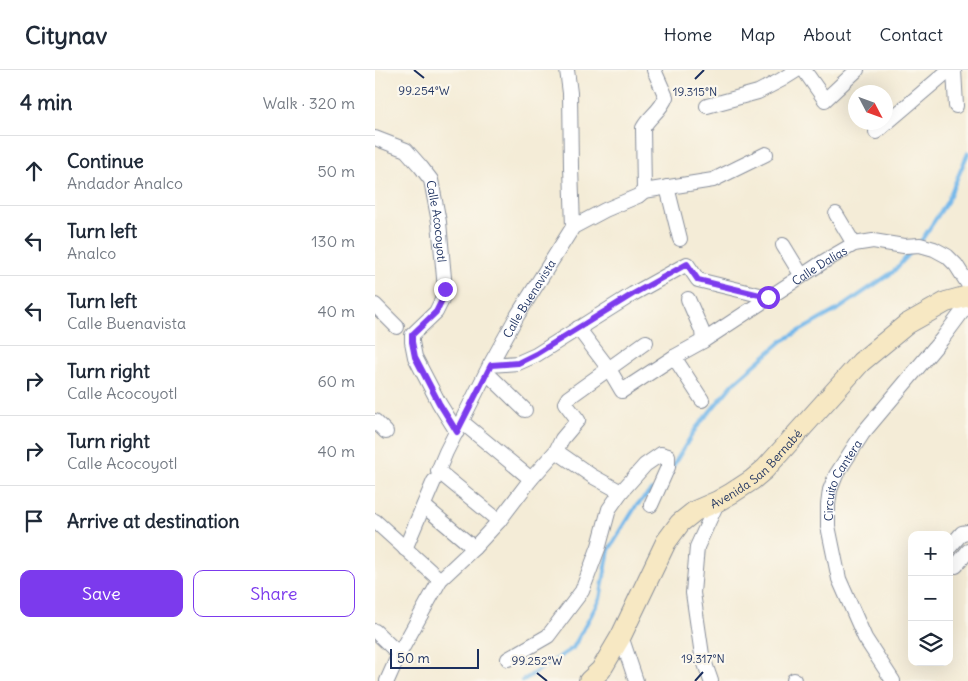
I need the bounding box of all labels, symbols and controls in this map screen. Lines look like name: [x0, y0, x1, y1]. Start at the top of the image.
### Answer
text: Citynav: [25, 20, 107, 50]
text: Home: [664, 23, 712, 46]
text: Map: [740, 23, 775, 46]
text: About: [803, 23, 851, 46]
text: Contact: [879, 23, 943, 46]
text: 99.254°W: [398, 83, 450, 98]
text: 19.315°N: [673, 84, 717, 99]
north arrow: [848, 85, 893, 130]
text: 4 min: [20, 89, 72, 116]
text: Walk · 320 m: [263, 93, 355, 113]
text: Continue: [67, 149, 144, 173]
icon: ahead: [20, 157, 48, 185]
text: 50 m: [317, 161, 355, 181]
text: Andador Analco: [67, 173, 183, 193]
street label: Calle Acocoyotl: [424, 179, 450, 263]
text: Turn left: [67, 219, 137, 243]
icon: left: [20, 227, 48, 255]
text: 130 m: [311, 231, 355, 251]
street label: Calle Dalias: [789, 242, 850, 288]
text: Analco: [67, 243, 116, 263]
street label: Calle Buenavista: [499, 256, 558, 340]
route end: [434, 278, 457, 301]
route start: [757, 286, 780, 309]
text: Turn left: [67, 289, 137, 313]
icon: left: [20, 297, 48, 325]
text: 40 m: [317, 301, 355, 321]
text: Calle Buenavista: [67, 313, 186, 333]
text: Turn right: [67, 359, 150, 383]
icon: right: [20, 367, 48, 395]
text: 60 m: [317, 371, 355, 391]
text: Calle Acocoyotl: [67, 383, 177, 403]
street label: Avenida San Bernabé: [708, 426, 805, 511]
text: Turn right: [67, 429, 150, 453]
street label: Circuito Cantera: [820, 436, 865, 521]
icon: right: [20, 437, 48, 465]
text: 40 m: [317, 441, 355, 461]
text: Calle Acocoyotl: [67, 453, 177, 473]
icon: arrive: [20, 507, 48, 535]
text: Arrive at destination: [67, 509, 240, 533]
map controls: [908, 531, 953, 666]
button: +: [908, 531, 953, 576]
button: Save: [20, 570, 183, 617]
button: Share: [193, 570, 355, 617]
button: −: [908, 576, 953, 621]
button: layers: [908, 621, 953, 666]
scale bar: [390, 646, 479, 669]
text: 50 m: [397, 649, 430, 667]
text: 19.317°N: [681, 651, 725, 666]
text: 99.252°W: [511, 653, 563, 668]

